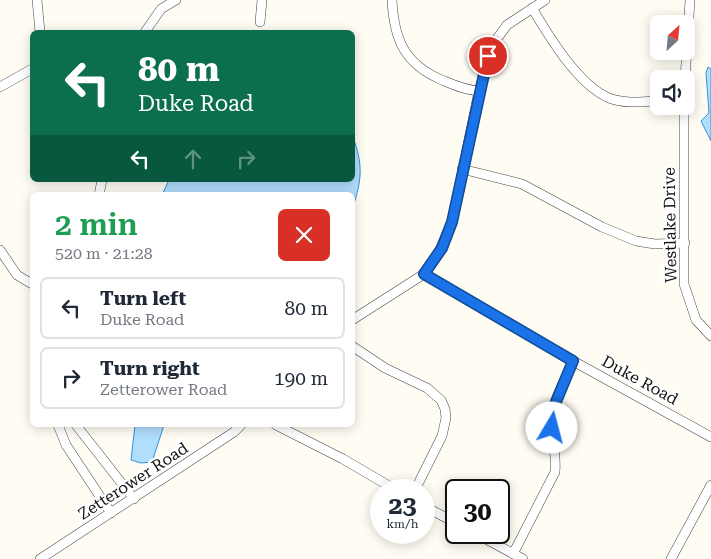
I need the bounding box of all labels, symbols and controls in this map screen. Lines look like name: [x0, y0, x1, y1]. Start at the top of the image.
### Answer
north arrow: [650, 15, 695, 60]
map controls: [650, 15, 695, 115]
pin: [467, 35, 509, 77]
icon: arrive: [474, 42, 502, 70]
text: 80 m: [138, 49, 220, 90]
icon: left: [55, 50, 120, 115]
button: sound: [650, 70, 695, 115]
text: Duke Road: [138, 91, 254, 116]
icon: left: [126, 145, 154, 173]
icon: ahead: [179, 145, 207, 173]
icon: right: [232, 145, 260, 173]
street label: Westlake Drive: [659, 167, 681, 283]
text: 2 min: [55, 207, 138, 242]
button: close: [278, 209, 330, 261]
text: 520 m · 21:28: [55, 244, 153, 263]
text: Turn left: [100, 287, 186, 310]
icon: left: [57, 294, 85, 322]
text: 80 m: [285, 297, 328, 320]
text: Duke Road: [100, 310, 184, 329]
street label: Duke Road: [599, 351, 681, 409]
text: Turn right: [100, 357, 200, 380]
icon: right: [57, 364, 85, 392]
text: 190 m: [274, 367, 328, 390]
text: Zetterower Road: [100, 380, 227, 399]
position arrow: [525, 401, 577, 453]
street label: Zetterower Road: [74, 438, 192, 524]
speed limit sign: 30: [445, 479, 510, 544]
text: 23: [388, 491, 417, 520]
text: km/h: [386, 517, 419, 531]

